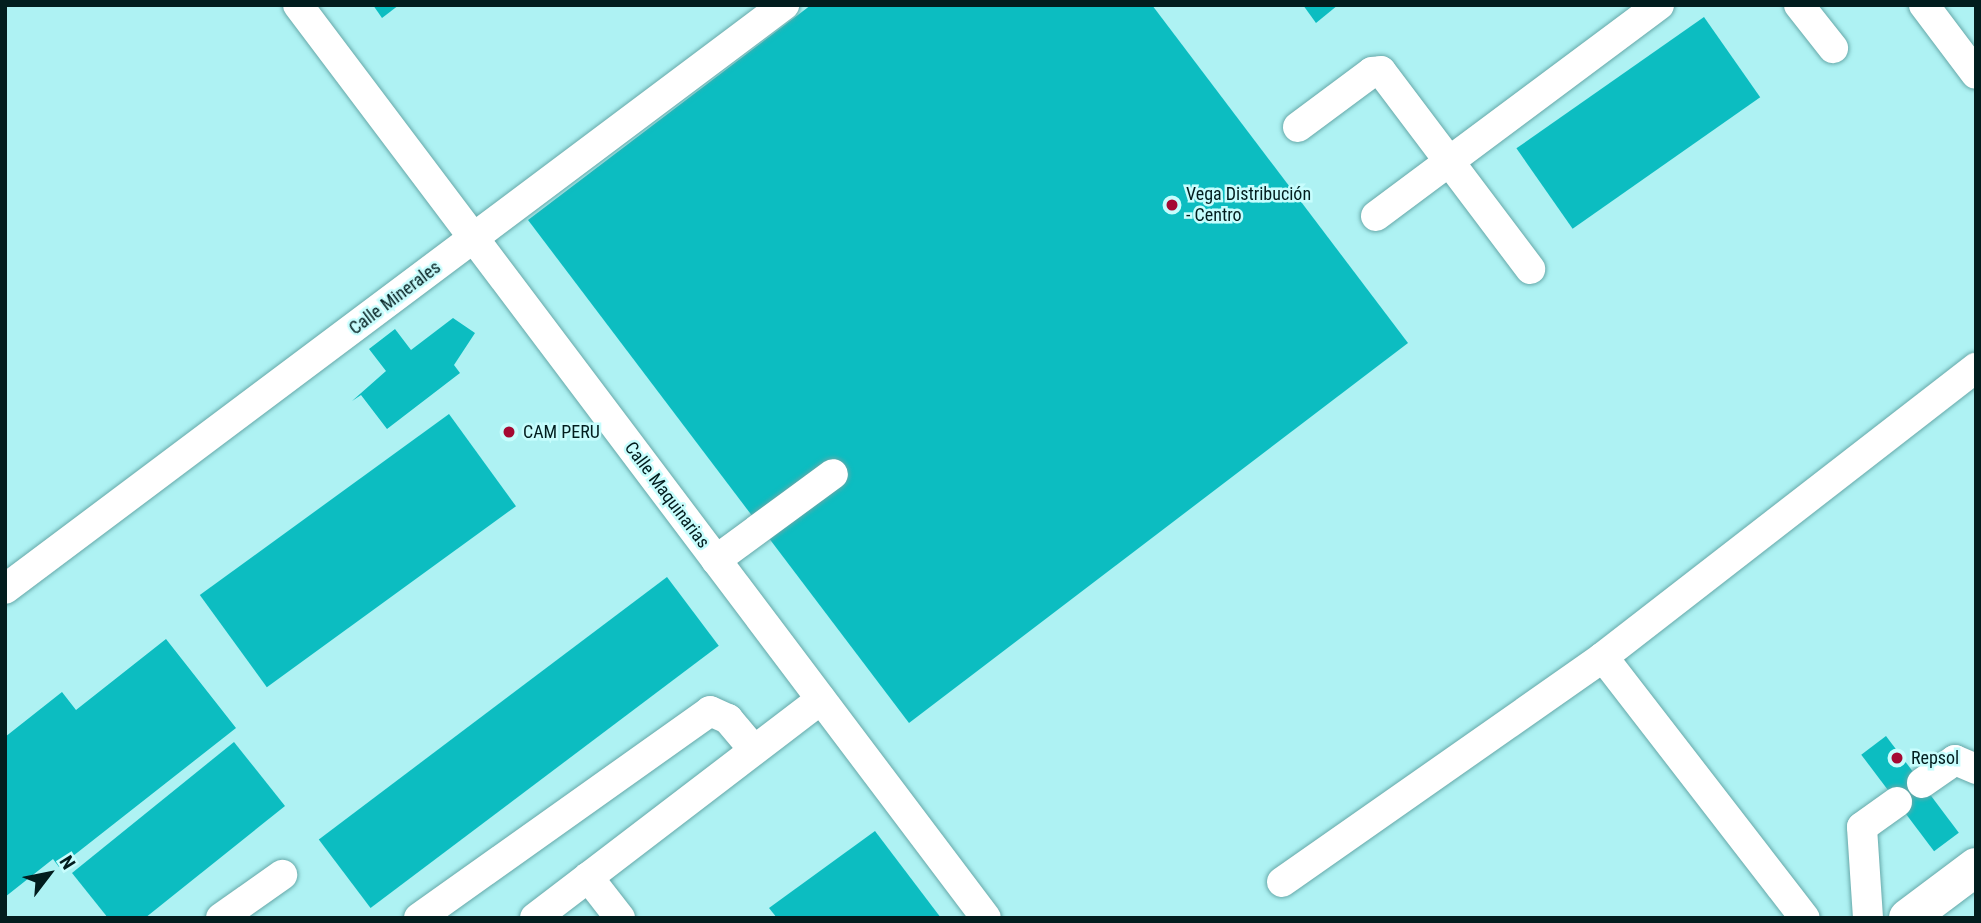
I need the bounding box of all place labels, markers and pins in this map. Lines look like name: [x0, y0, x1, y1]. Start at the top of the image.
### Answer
place label: Vega Distribución - Centro: [1186, 184, 1311, 227]
marker: Vega Distribución - Centro: [1164, 197, 1180, 213]
place label: CAM PERU: [523, 421, 600, 443]
marker: CAM PERU: [501, 424, 517, 440]
place label: Repsol: [1911, 747, 1959, 769]
marker: Repsol: [1889, 750, 1905, 766]

